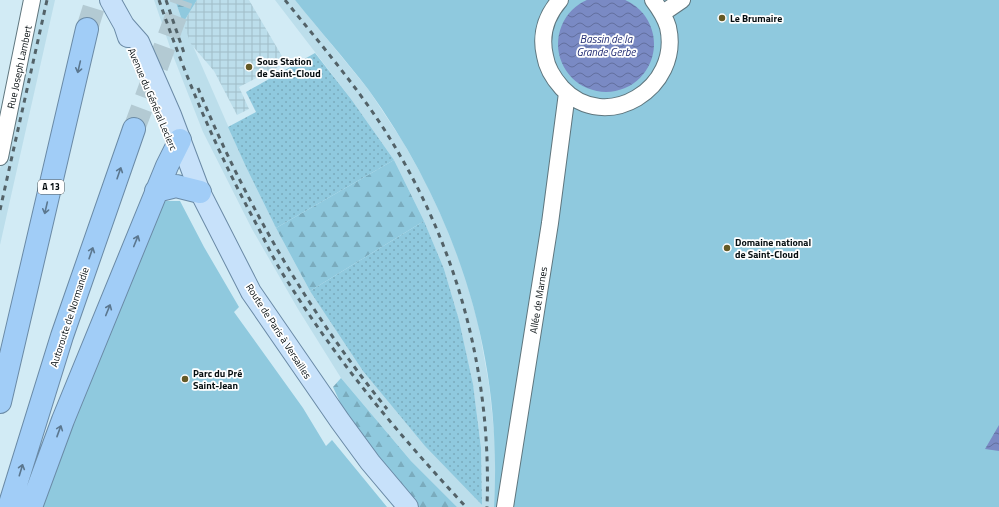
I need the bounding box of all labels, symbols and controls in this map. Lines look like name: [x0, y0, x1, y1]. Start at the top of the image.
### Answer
place label: Le Brumaire: [730, 11, 782, 26]
marker: Le Brumaire: [717, 13, 727, 23]
street label: Rue Joseph Lambert: [3, 24, 36, 110]
water label: Bassin de la Grande Gerbe: [576, 31, 636, 60]
street label: Avenue du Général Leclerc: [124, 46, 181, 153]
place label: Sous Station de Saint-Cloud: [257, 54, 321, 81]
one-way arrow: [74, 61, 82, 74]
marker: Sous Station de Saint-Cloud: [244, 62, 254, 72]
one-way arrow: [115, 167, 123, 179]
road number: A 13: [38, 180, 64, 194]
one-way arrow: [42, 201, 49, 214]
place label: Domaine national de Saint-Cloud: [735, 235, 811, 262]
one-way arrow: [133, 236, 140, 248]
marker: Domaine national de Saint-Cloud: [722, 243, 732, 253]
one-way arrow: [88, 246, 95, 259]
street label: Autoroute de Normandie: [46, 265, 93, 369]
street label: Allée de Marnes: [526, 265, 551, 335]
street label: Route de Paris à Versailles: [242, 281, 315, 382]
one-way arrow: [104, 305, 112, 317]
place label: Parc du Pré Saint-Jean: [193, 366, 242, 393]
marker: Parc du Pré Saint-Jean: [180, 374, 190, 384]
one-way arrow: [55, 425, 63, 437]
one-way arrow: [18, 463, 25, 476]

